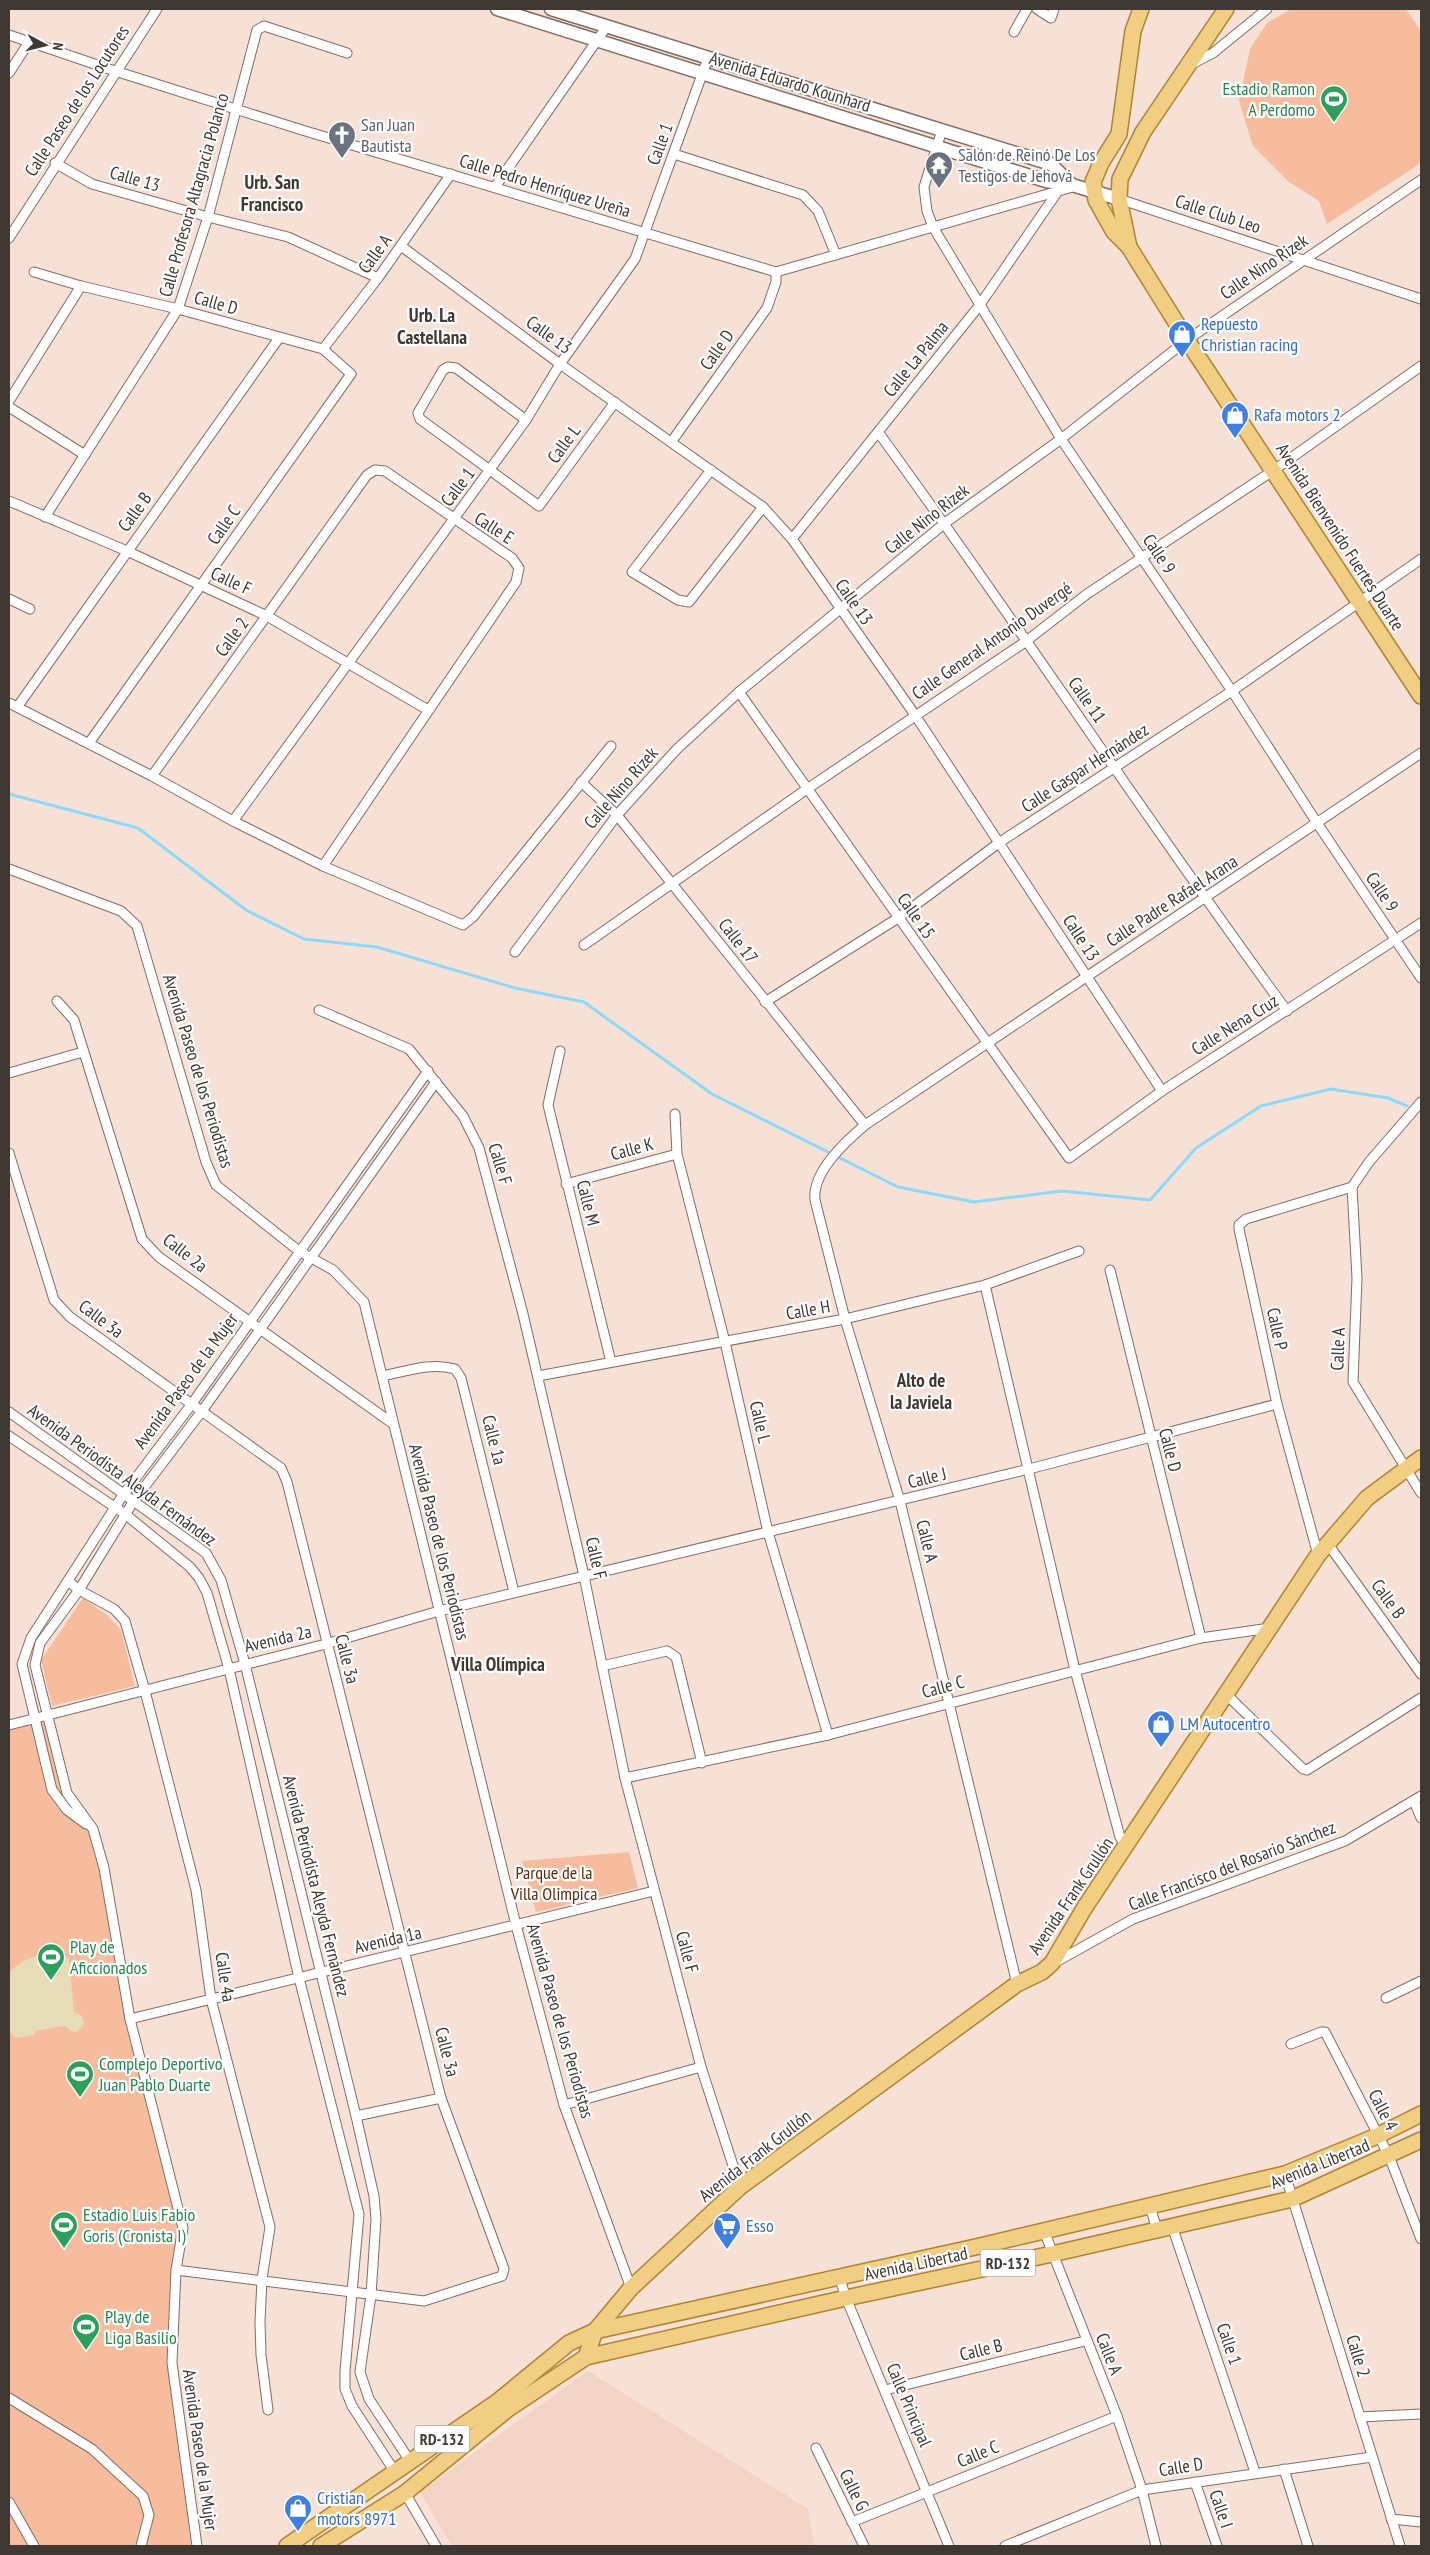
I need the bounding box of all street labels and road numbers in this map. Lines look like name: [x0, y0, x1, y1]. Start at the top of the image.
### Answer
street label: Calle Paseo de los Locutores: [19, 21, 134, 180]
street label: Avenida Eduardo Kounhard: [707, 46, 874, 117]
street label: Calle Profesora Altagracia Polanco: [153, 90, 234, 299]
street label: Calle 1: [641, 120, 678, 168]
street label: Calle Pedro Henríquez Ureña: [457, 149, 633, 222]
street label: Calle 13: [107, 160, 163, 197]
street label: Calle Club Leo: [1173, 189, 1264, 238]
street label: Calle A: [353, 229, 397, 278]
street label: Calle Nino Rizek: [1215, 229, 1312, 304]
street label: Calle D: [192, 285, 241, 320]
street label: Calle 13: [522, 310, 577, 359]
street label: Calle La Palma: [878, 316, 953, 401]
street label: Calle D: [694, 325, 739, 374]
street label: Calle L: [542, 419, 586, 468]
street label: Avenida Bienvenido Fuertes Duarte: [1271, 439, 1410, 635]
street label: Calle 1: [435, 463, 480, 511]
street label: Calle Nino Rizek: [880, 478, 974, 559]
street label: Calle B: [113, 487, 157, 536]
street label: Calle C: [202, 500, 245, 549]
street label: Calle E: [470, 506, 518, 549]
street label: Calle 9: [1138, 529, 1181, 578]
street label: Calle F: [207, 561, 255, 600]
street label: Calle 13: [830, 574, 878, 629]
street label: Calle General Antonio Duvergé: [907, 577, 1076, 705]
street label: Calle 2: [210, 613, 254, 661]
street label: Calle 11: [1063, 672, 1111, 727]
street label: Calle Gaspar Hernández: [1017, 718, 1153, 817]
street label: Calle Nino Rizek: [579, 742, 662, 833]
street label: Calle Padre Rafael Arana: [1102, 850, 1242, 952]
street label: Calle 9: [1361, 867, 1404, 916]
street label: Calle 15: [892, 888, 940, 943]
street label: Calle 13: [1058, 910, 1105, 965]
street label: Calle 17: [714, 913, 763, 968]
street label: Avenida Paseo de los Periodistas: [158, 971, 239, 1171]
street label: Calle Nena Cruz: [1187, 989, 1282, 1060]
street label: Calle K: [608, 1132, 656, 1165]
street label: Calle F: [483, 1140, 518, 1187]
street label: Calle M: [572, 1178, 605, 1228]
street label: Calle 2a: [158, 1228, 212, 1277]
street label: Calle 3a: [74, 1294, 128, 1343]
street label: Calle H: [784, 1294, 832, 1325]
street label: Calle P: [1262, 1305, 1293, 1352]
street label: Avenida Paseo de la Mujer: [129, 1308, 243, 1453]
street label: Calle A: [1325, 1327, 1350, 1371]
street label: Avenida Periodista Aleyda Fernández: [23, 1398, 221, 1551]
street label: Calle L: [745, 1399, 777, 1446]
street label: Calle 1a: [477, 1413, 512, 1467]
street label: Calle D: [1154, 1426, 1187, 1474]
street label: Avenida Paseo de los Periodistas: [404, 1441, 475, 1642]
street label: Calle J: [905, 1462, 949, 1493]
street label: Calle A: [911, 1517, 944, 1565]
street label: Calle F: [581, 1535, 612, 1581]
street label: Calle B: [1366, 1574, 1410, 1623]
street label: Avenida 2a: [242, 1620, 314, 1657]
street label: Calle 3a: [330, 1632, 365, 1686]
street label: Calle C: [919, 1670, 967, 1703]
street label: Avenida Periodista Aleyda Fernández: [278, 1773, 355, 1999]
street label: Calle Francisco del Rosario Sánchez: [1125, 1815, 1339, 1916]
street label: Avenida Frank Grullón: [1023, 1833, 1118, 1959]
street label: Avenida 1a: [352, 1921, 424, 1958]
street label: Avenida Paseo de los Periodistas: [522, 1921, 599, 2121]
street label: Calle F: [671, 1928, 704, 1975]
street label: Calle 4a: [210, 1950, 241, 2003]
street label: Calle 3a: [430, 2025, 465, 2079]
street label: Calle 4: [1363, 2085, 1403, 2134]
street label: Avenida Frank Grullón: [694, 2105, 816, 2207]
street label: Avenida Libertad: [1267, 2133, 1373, 2194]
street label: Avenida Libertad: [862, 2241, 970, 2286]
road number: RD-132: [980, 2250, 1036, 2276]
street label: Calle 1: [1212, 2320, 1247, 2368]
street label: Calle A: [1091, 2330, 1128, 2378]
street label: Calle 2: [1341, 2332, 1376, 2380]
street label: Calle B: [957, 2333, 1005, 2366]
street label: Calle Principal: [882, 2359, 938, 2451]
street label: Avenida Paseo de la Mujer: [178, 2368, 223, 2532]
road number: RD-132: [414, 2426, 470, 2452]
street label: Calle C: [954, 2435, 1002, 2472]
street label: Calle D: [1157, 2452, 1205, 2481]
street label: Calle G: [835, 2465, 874, 2515]
street label: Calle I: [1204, 2487, 1239, 2531]

